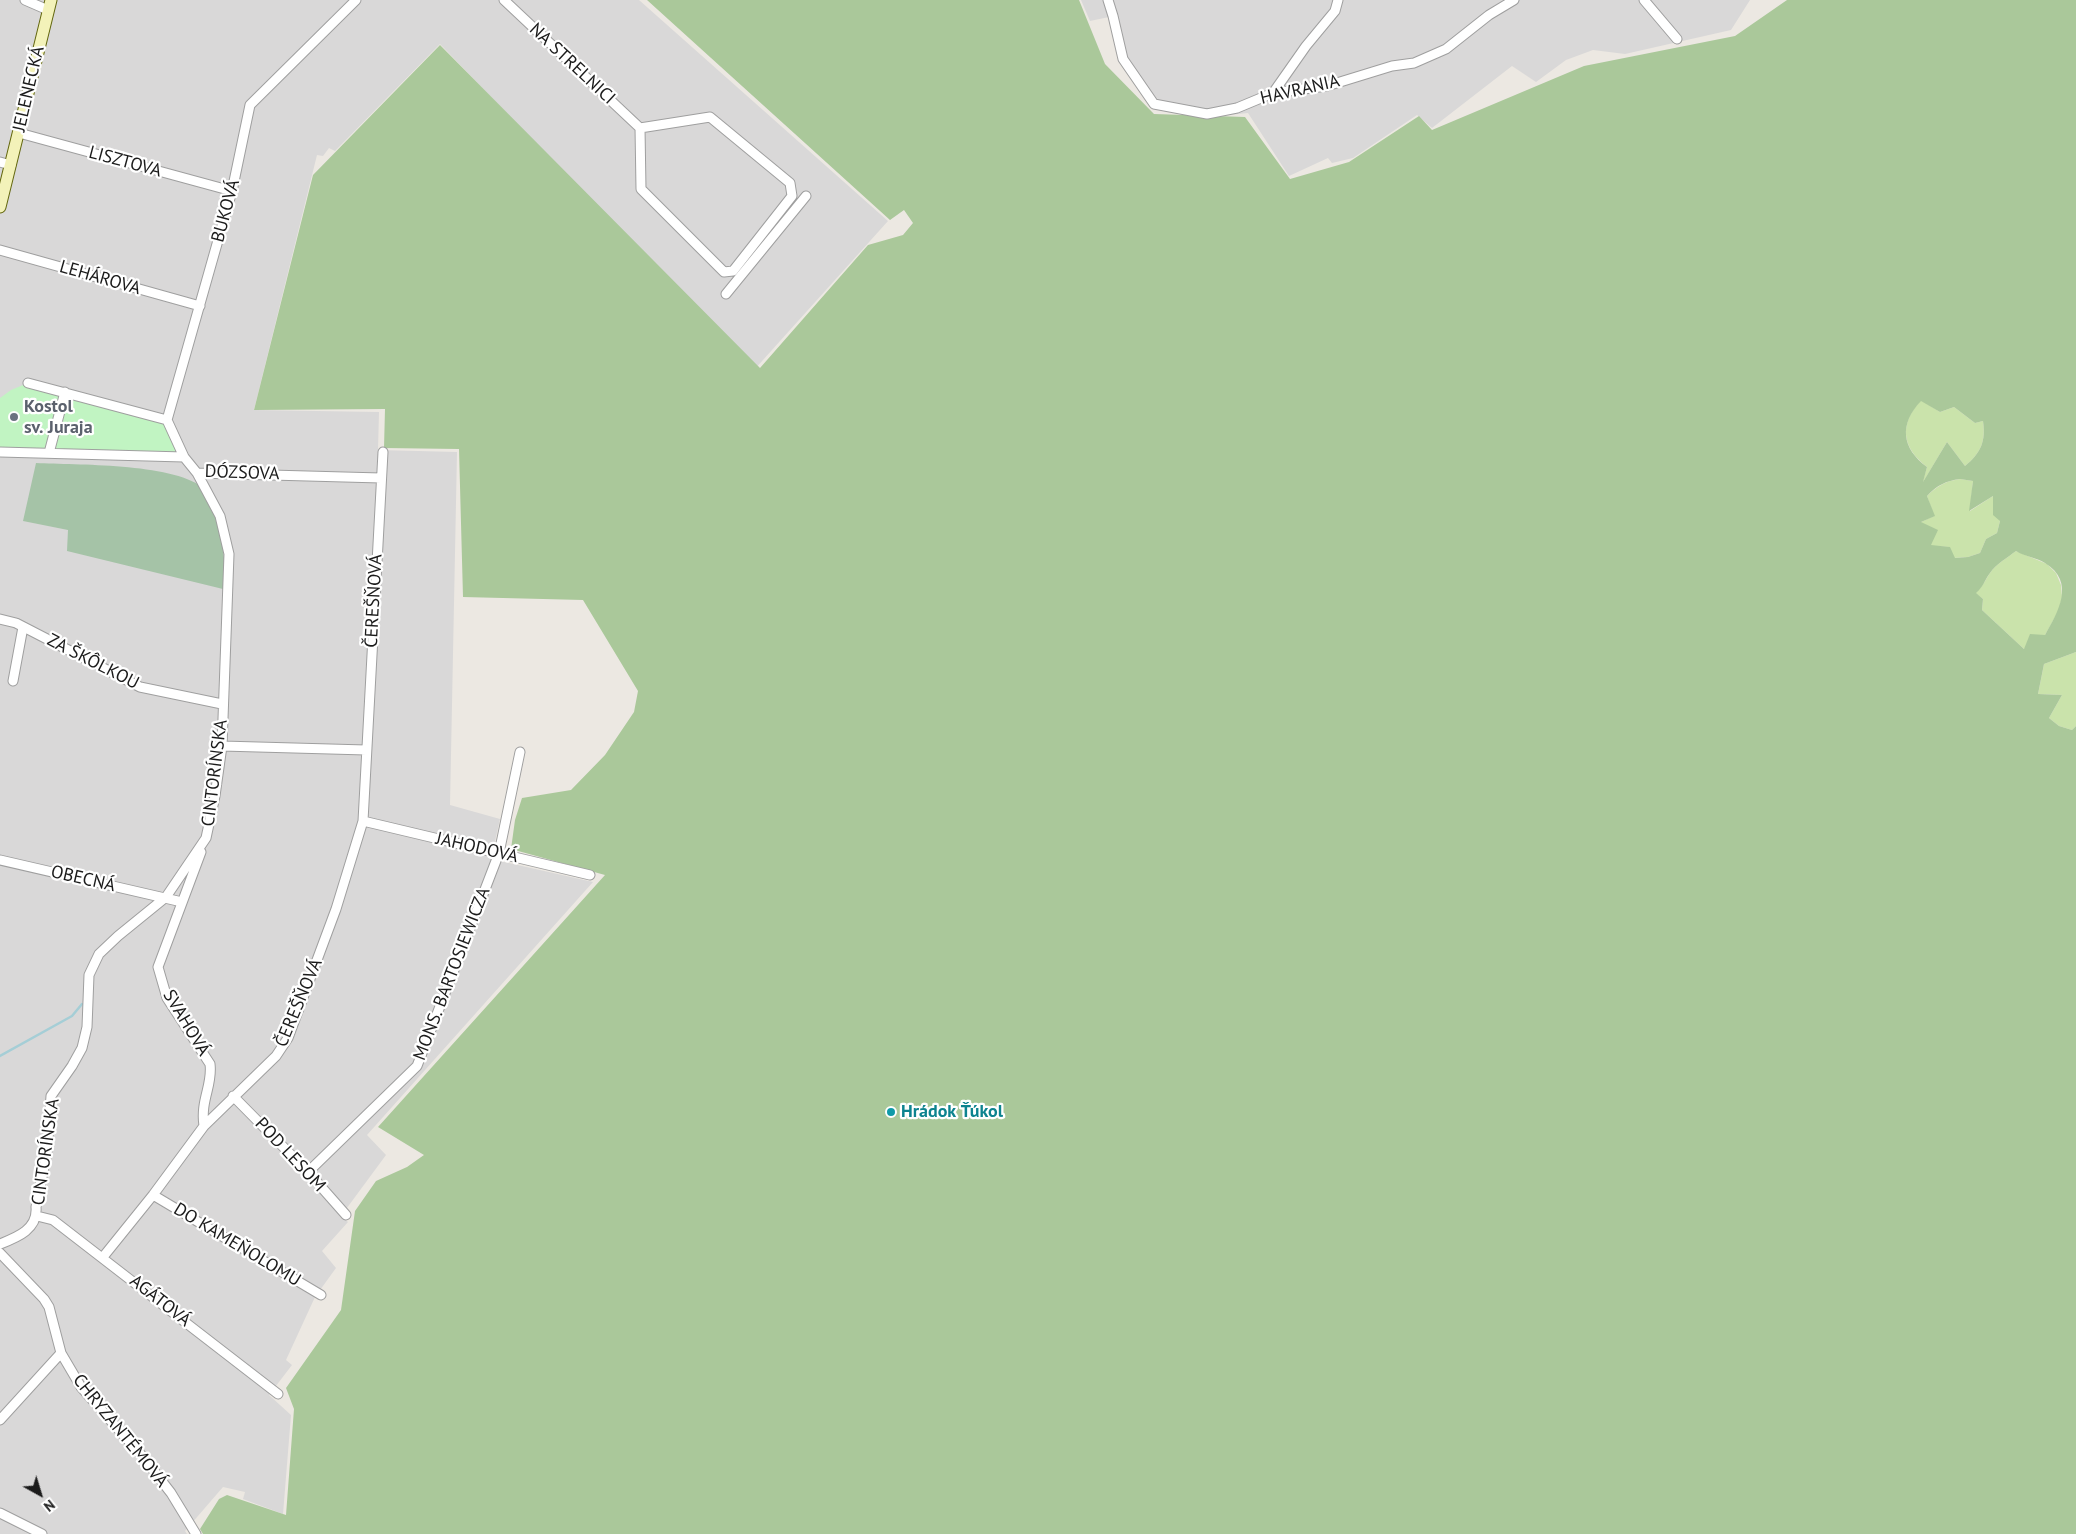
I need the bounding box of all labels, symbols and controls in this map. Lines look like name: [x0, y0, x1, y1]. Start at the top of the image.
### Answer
street label: NA STRELNICI: [525, 19, 619, 109]
street label: JELENECKÁ: [9, 44, 49, 134]
street label: HAVRANIA: [1258, 70, 1342, 110]
street label: LISZTOVA: [86, 142, 164, 182]
street label: BUKOVÁ: [207, 177, 245, 245]
street label: LEHÁROVA: [57, 256, 143, 300]
place label: Kostol sv. Juraja: [24, 396, 93, 438]
marker: Kostol sv. Juraja: [8, 411, 20, 423]
street label: DÓZSOVA: [204, 461, 280, 485]
street label: ČEREŠŇOVÁ: [361, 554, 387, 648]
street label: ZA ŠKÔLKOU: [43, 630, 143, 694]
street label: CINTORÍNSKA: [198, 718, 232, 828]
street label: JAHODOVÁ: [434, 828, 520, 868]
street label: OBECNÁ: [49, 861, 117, 897]
street label: MONS. BARTOSIEWICZA: [409, 885, 495, 1063]
street label: ČEREŠŇOVÁ: [271, 956, 327, 1050]
street label: SVAHOVÁ: [158, 986, 214, 1060]
street label: CINTORÍNSKA: [28, 1097, 64, 1207]
place label: Hrádok Ťúkol: [901, 1101, 1003, 1123]
marker: Hrádok Ťúkol: [885, 1106, 897, 1118]
street label: POD LESOM: [250, 1113, 330, 1197]
street label: DO KAMEŇOLOMU: [169, 1199, 305, 1291]
street label: AGÁTOVÁ: [125, 1271, 195, 1331]
street label: CHRYZANTÉMOVÁ: [68, 1370, 172, 1492]
north arrow: [15, 1469, 65, 1519]
text: N: [40, 1496, 59, 1516]

